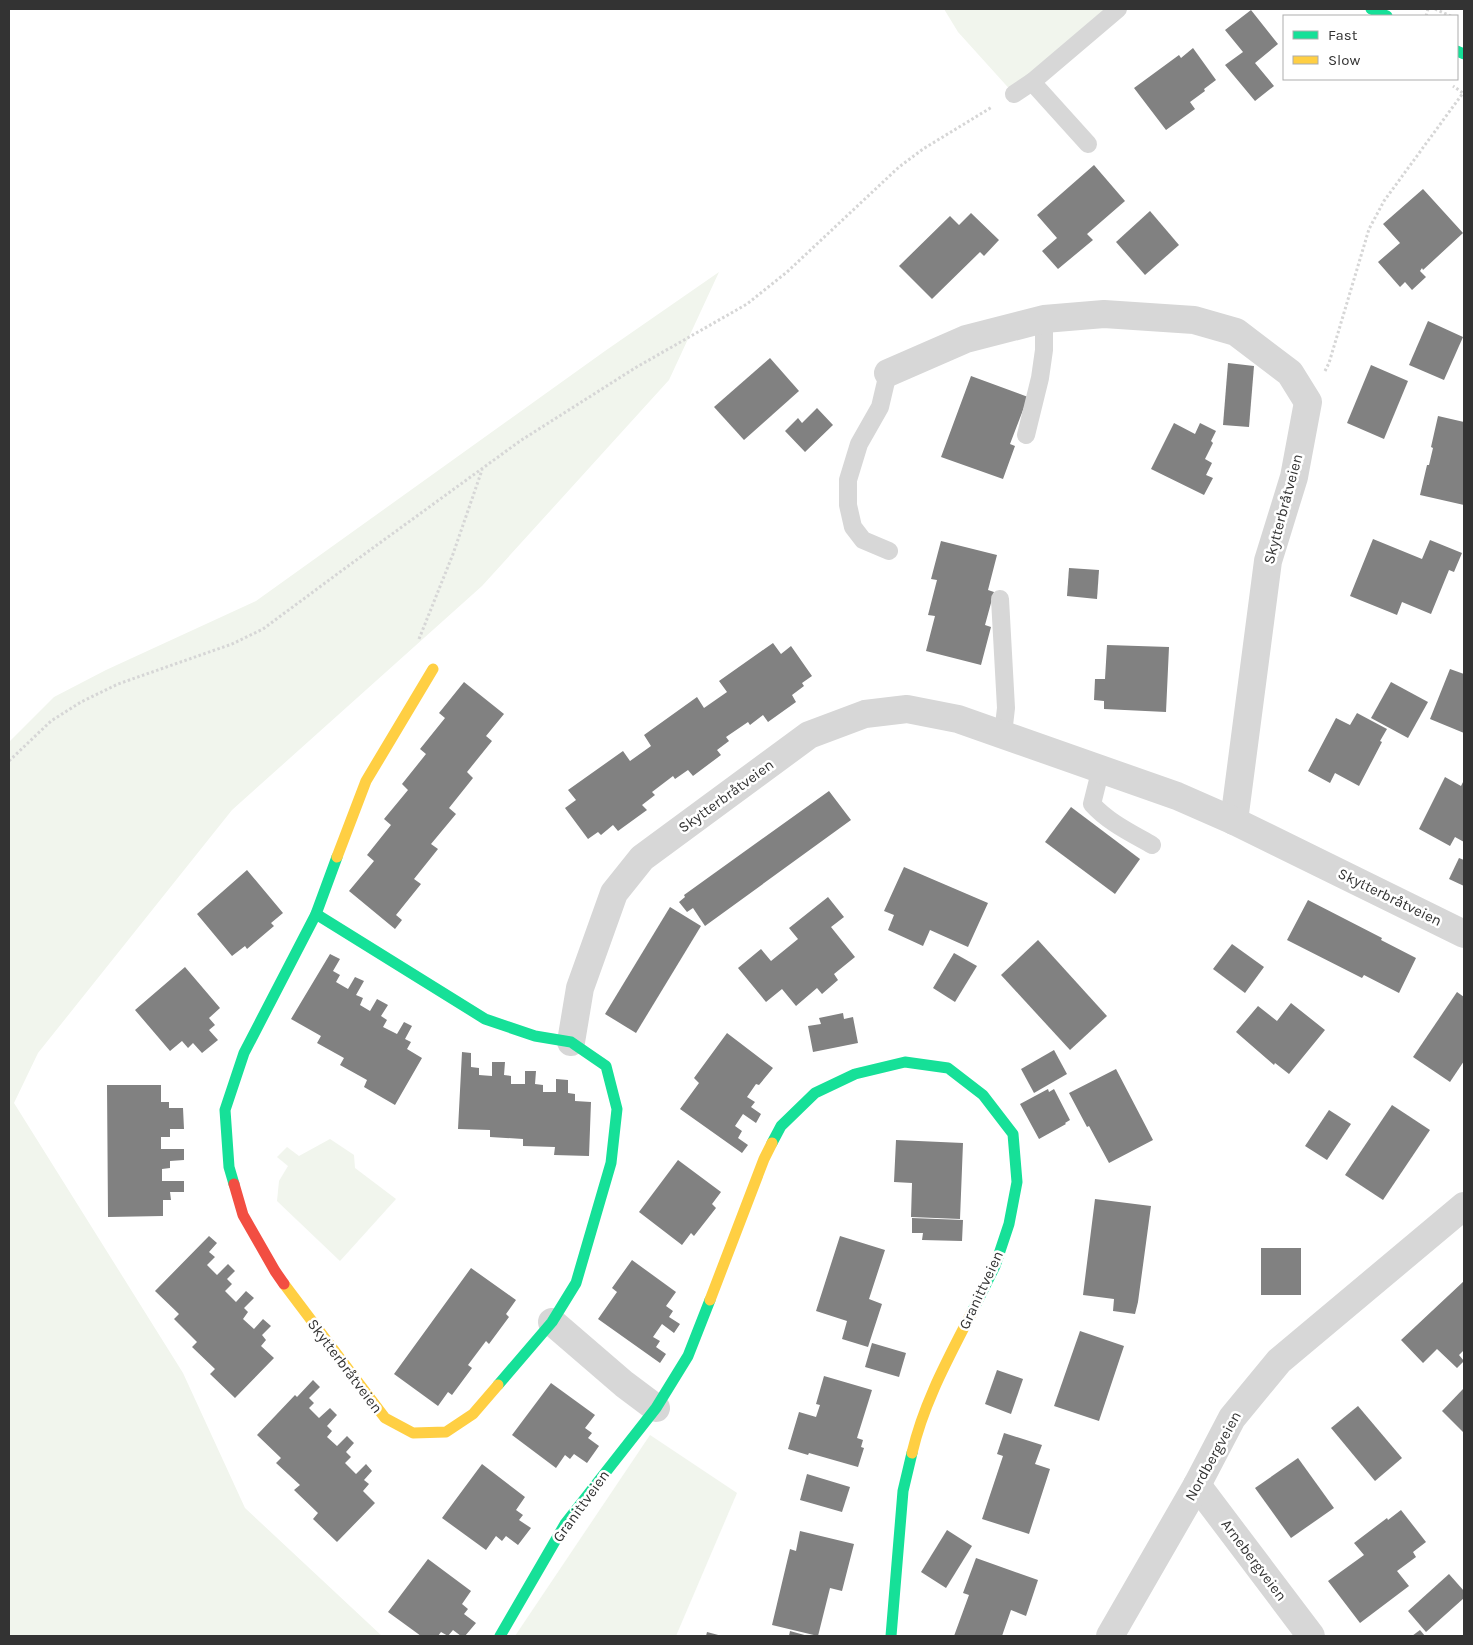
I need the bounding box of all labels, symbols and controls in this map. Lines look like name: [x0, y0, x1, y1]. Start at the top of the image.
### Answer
legend: [1283, 15, 1458, 80]
text: Fast: [1328, 26, 1358, 44]
text: Slow: [1328, 51, 1360, 69]
street label: Skytterbråtveien: [1260, 452, 1306, 566]
street label: Skytterbråtveien: [675, 755, 777, 837]
street label: Skytterbråtveien: [1335, 864, 1445, 930]
street label: Granittveien: [955, 1248, 1007, 1332]
street label: Skytterbråtveien: [304, 1315, 386, 1417]
street label: Nordbergveien: [1181, 1408, 1245, 1504]
street label: Granittveien: [549, 1466, 613, 1546]
street label: Arnebergveien: [1217, 1516, 1291, 1604]

